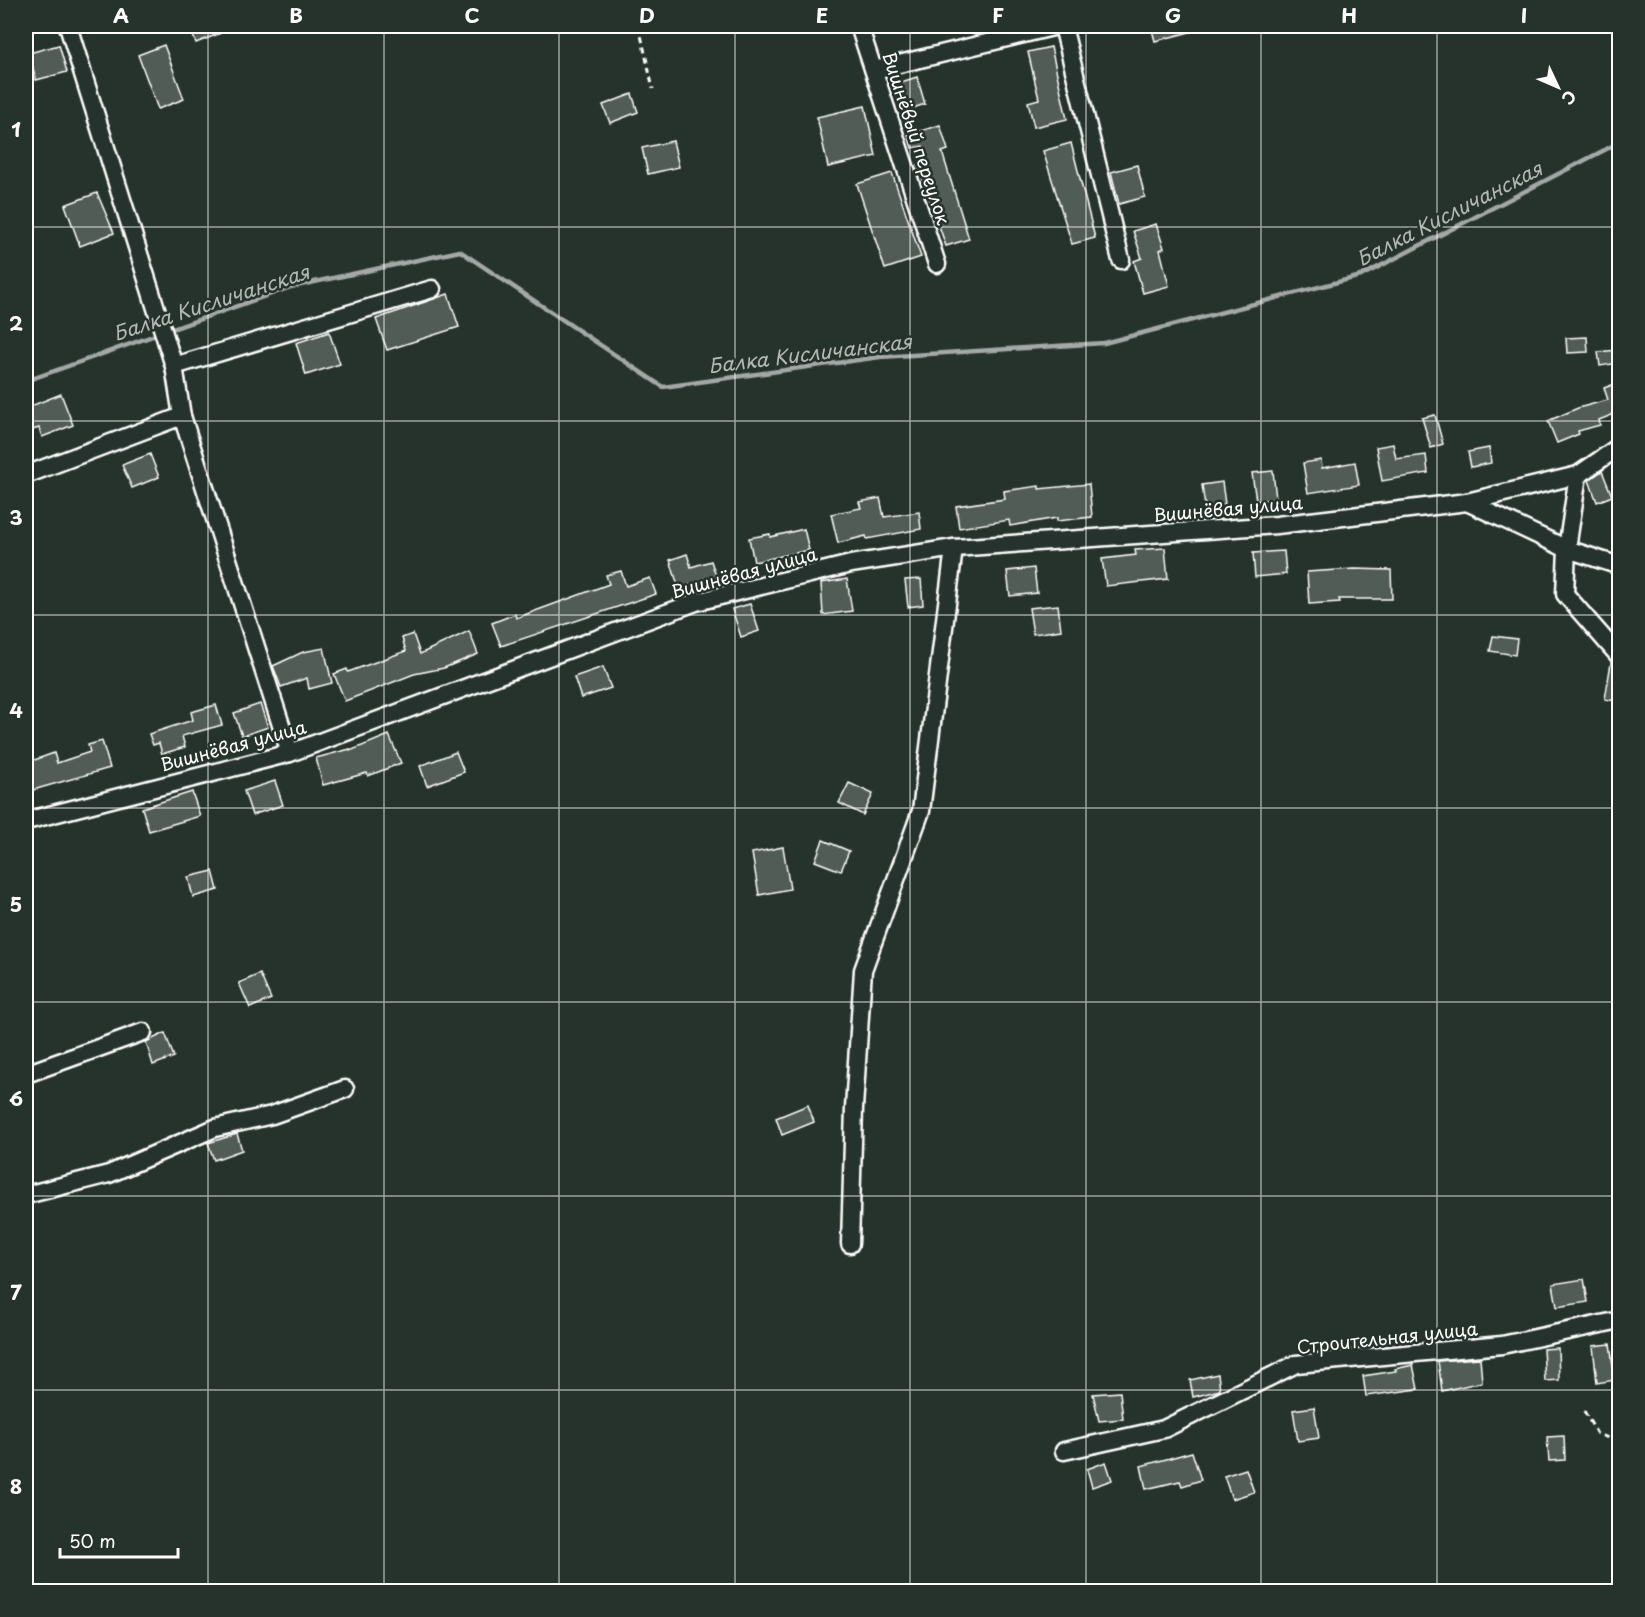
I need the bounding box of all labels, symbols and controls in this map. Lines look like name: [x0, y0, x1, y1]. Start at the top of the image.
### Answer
text: A: [113, 0, 129, 30]
text: B: [289, 0, 303, 30]
text: C: [464, 0, 480, 30]
text: D: [639, 0, 655, 30]
text: E: [816, 0, 828, 30]
text: F: [992, 0, 1004, 30]
text: G: [1165, 0, 1181, 30]
text: H: [1341, 0, 1357, 30]
text: I: [1521, 0, 1527, 30]
street label: Вишнёвый переулок: [876, 48, 958, 228]
north arrow: [1528, 57, 1588, 117]
text: С: [1557, 85, 1582, 111]
text: 1: [11, 114, 21, 144]
water label: Балка Кисличанская: [1351, 153, 1548, 273]
water label: Балка Кисличанская: [109, 256, 314, 348]
text: 2: [9, 308, 23, 338]
water label: Балка Кисличанская: [706, 325, 915, 380]
street label: Вишнёвая улица: [1152, 488, 1304, 528]
text: 3: [9, 502, 23, 532]
street label: Вишнёвая улица: [668, 539, 821, 604]
text: 4: [9, 695, 23, 725]
street label: Вишнёвая улица: [157, 712, 310, 777]
text: 5: [10, 889, 22, 919]
text: 6: [9, 1083, 23, 1113]
text: 7: [10, 1277, 22, 1307]
street label: Строительная улица: [1295, 1314, 1479, 1360]
text: 8: [10, 1471, 22, 1501]
scale bar: [60, 1521, 178, 1559]
text: 50 m: [69, 1527, 116, 1554]

